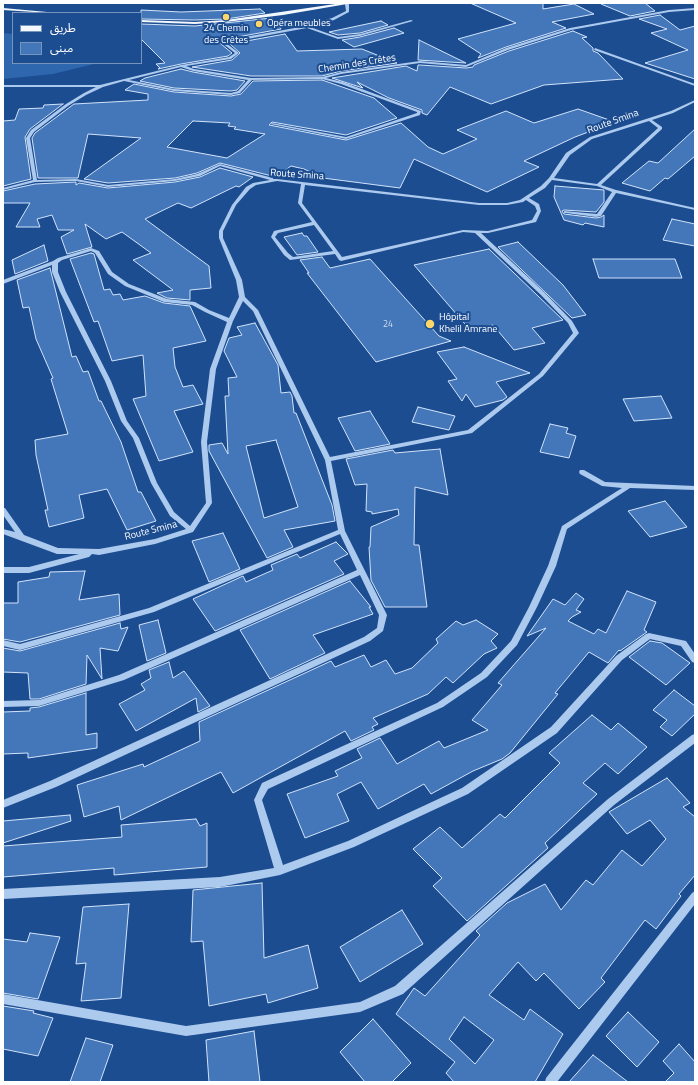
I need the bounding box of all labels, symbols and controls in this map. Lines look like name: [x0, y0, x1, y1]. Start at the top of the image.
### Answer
legend: [12, 12, 142, 64]
marker: 24 Chemin des Crêtes: [221, 12, 231, 22]
text: طريق: [50, 18, 76, 37]
place label: Opéra meubles: [267, 18, 331, 30]
marker: Opéra meubles: [254, 19, 264, 29]
place label: 24 Chemin des Crêtes: [203, 23, 249, 46]
text: مبنى: [50, 38, 73, 57]
street label: Chemin des Crêtes: [317, 52, 397, 76]
street label: Route Smina: [586, 107, 640, 137]
street label: Route Smina: [270, 167, 324, 183]
place label: Hôpital Khelil Amrane: [439, 312, 497, 336]
marker: Hôpital Khelil Amrane: [424, 318, 436, 330]
house number: 24: [383, 320, 393, 330]
street label: Route Smina: [123, 519, 179, 543]

